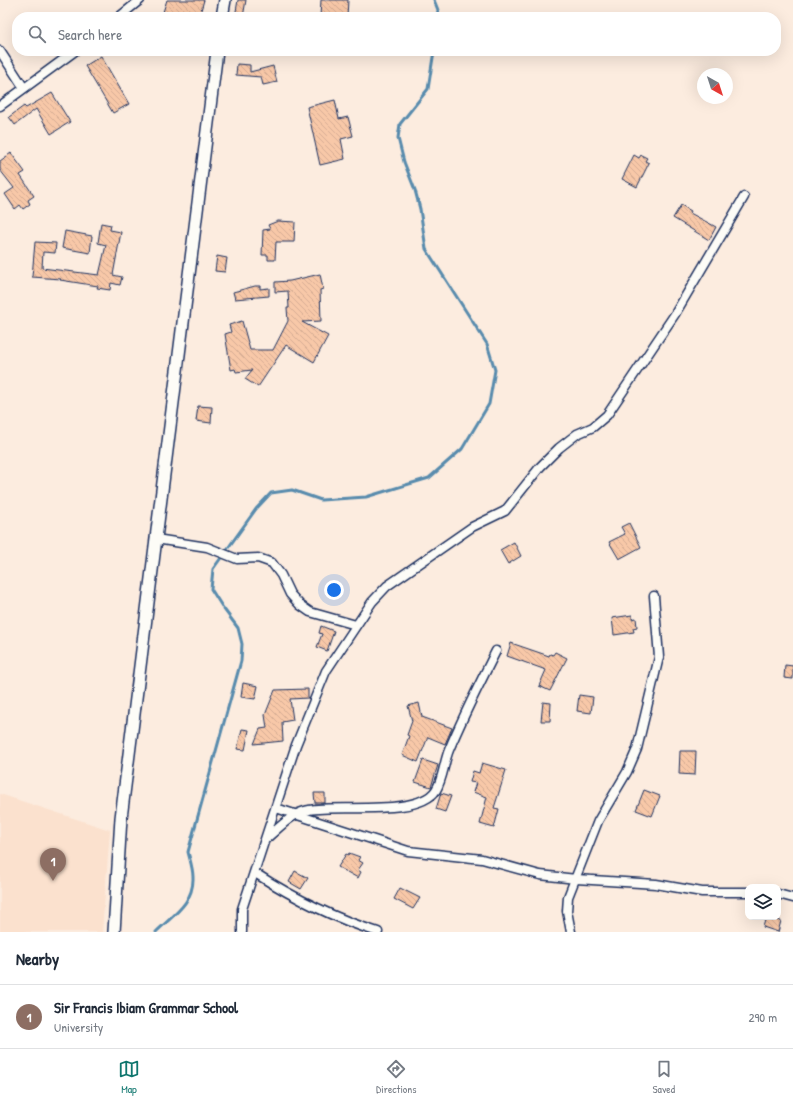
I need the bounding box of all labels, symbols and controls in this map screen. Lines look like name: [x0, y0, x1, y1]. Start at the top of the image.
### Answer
search box: [12, 12, 781, 56]
icon: search: [26, 23, 48, 45]
text: Search here: [58, 24, 122, 45]
north arrow: [697, 68, 733, 104]
your location: [324, 580, 344, 600]
pin: 1: [40, 848, 66, 881]
map controls: [745, 884, 781, 920]
button: layers: [745, 884, 781, 920]
text: Nearby: [16, 947, 59, 970]
text: Sir Francis Ibiam Grammar School: [54, 997, 238, 1018]
text: 1: [27, 1008, 31, 1026]
text: 290 m: [748, 1008, 777, 1026]
text: University: [54, 1018, 103, 1036]
tab: Map: [118, 1058, 140, 1096]
tab: Directions: [376, 1058, 417, 1096]
tab: Saved: [653, 1058, 675, 1096]

